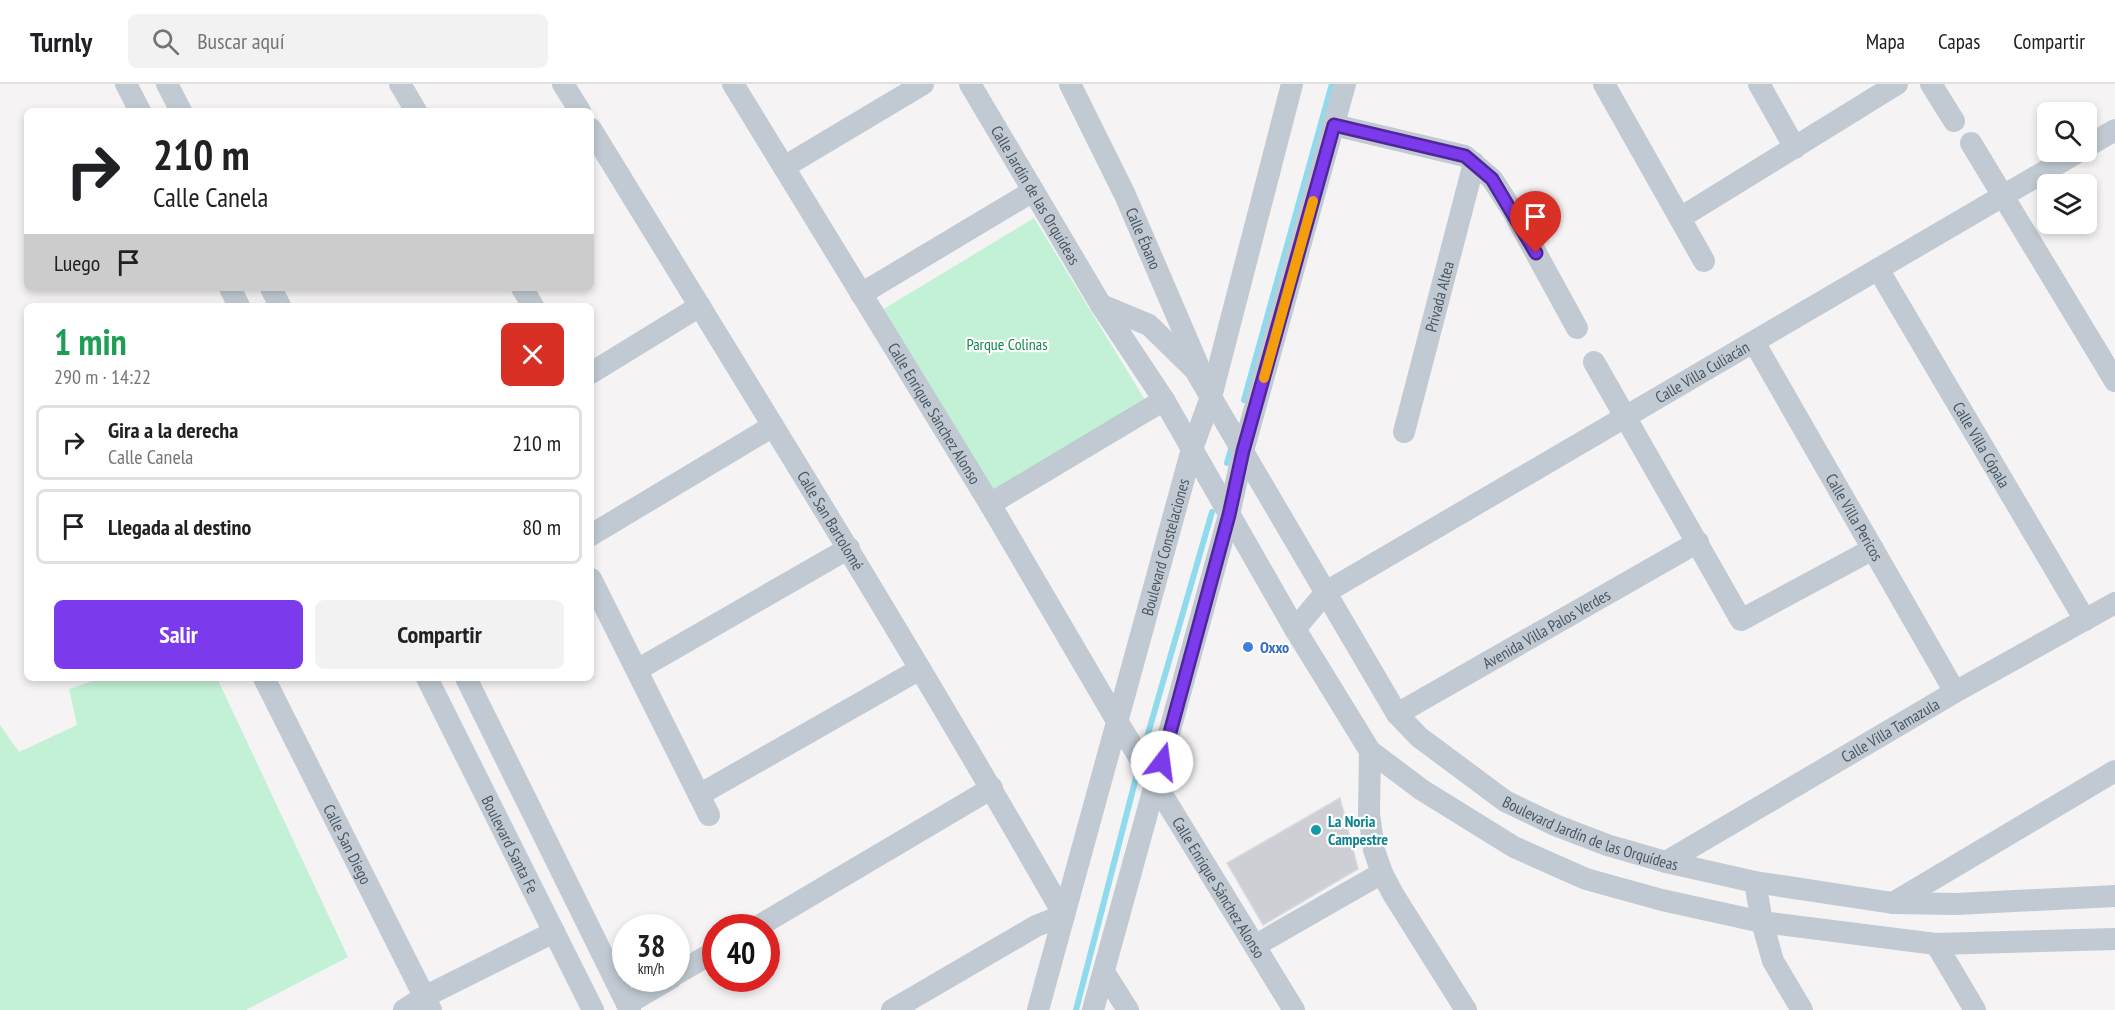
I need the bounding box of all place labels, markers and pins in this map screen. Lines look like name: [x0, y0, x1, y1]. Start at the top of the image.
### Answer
pin: [1510, 191, 1561, 253]
place label: Oxxo: [1260, 637, 1289, 657]
marker: Oxxo: [1241, 640, 1255, 654]
place label: La Noria Campestre: [1328, 811, 1388, 849]
marker: La Noria Campestre: [1309, 823, 1323, 837]

